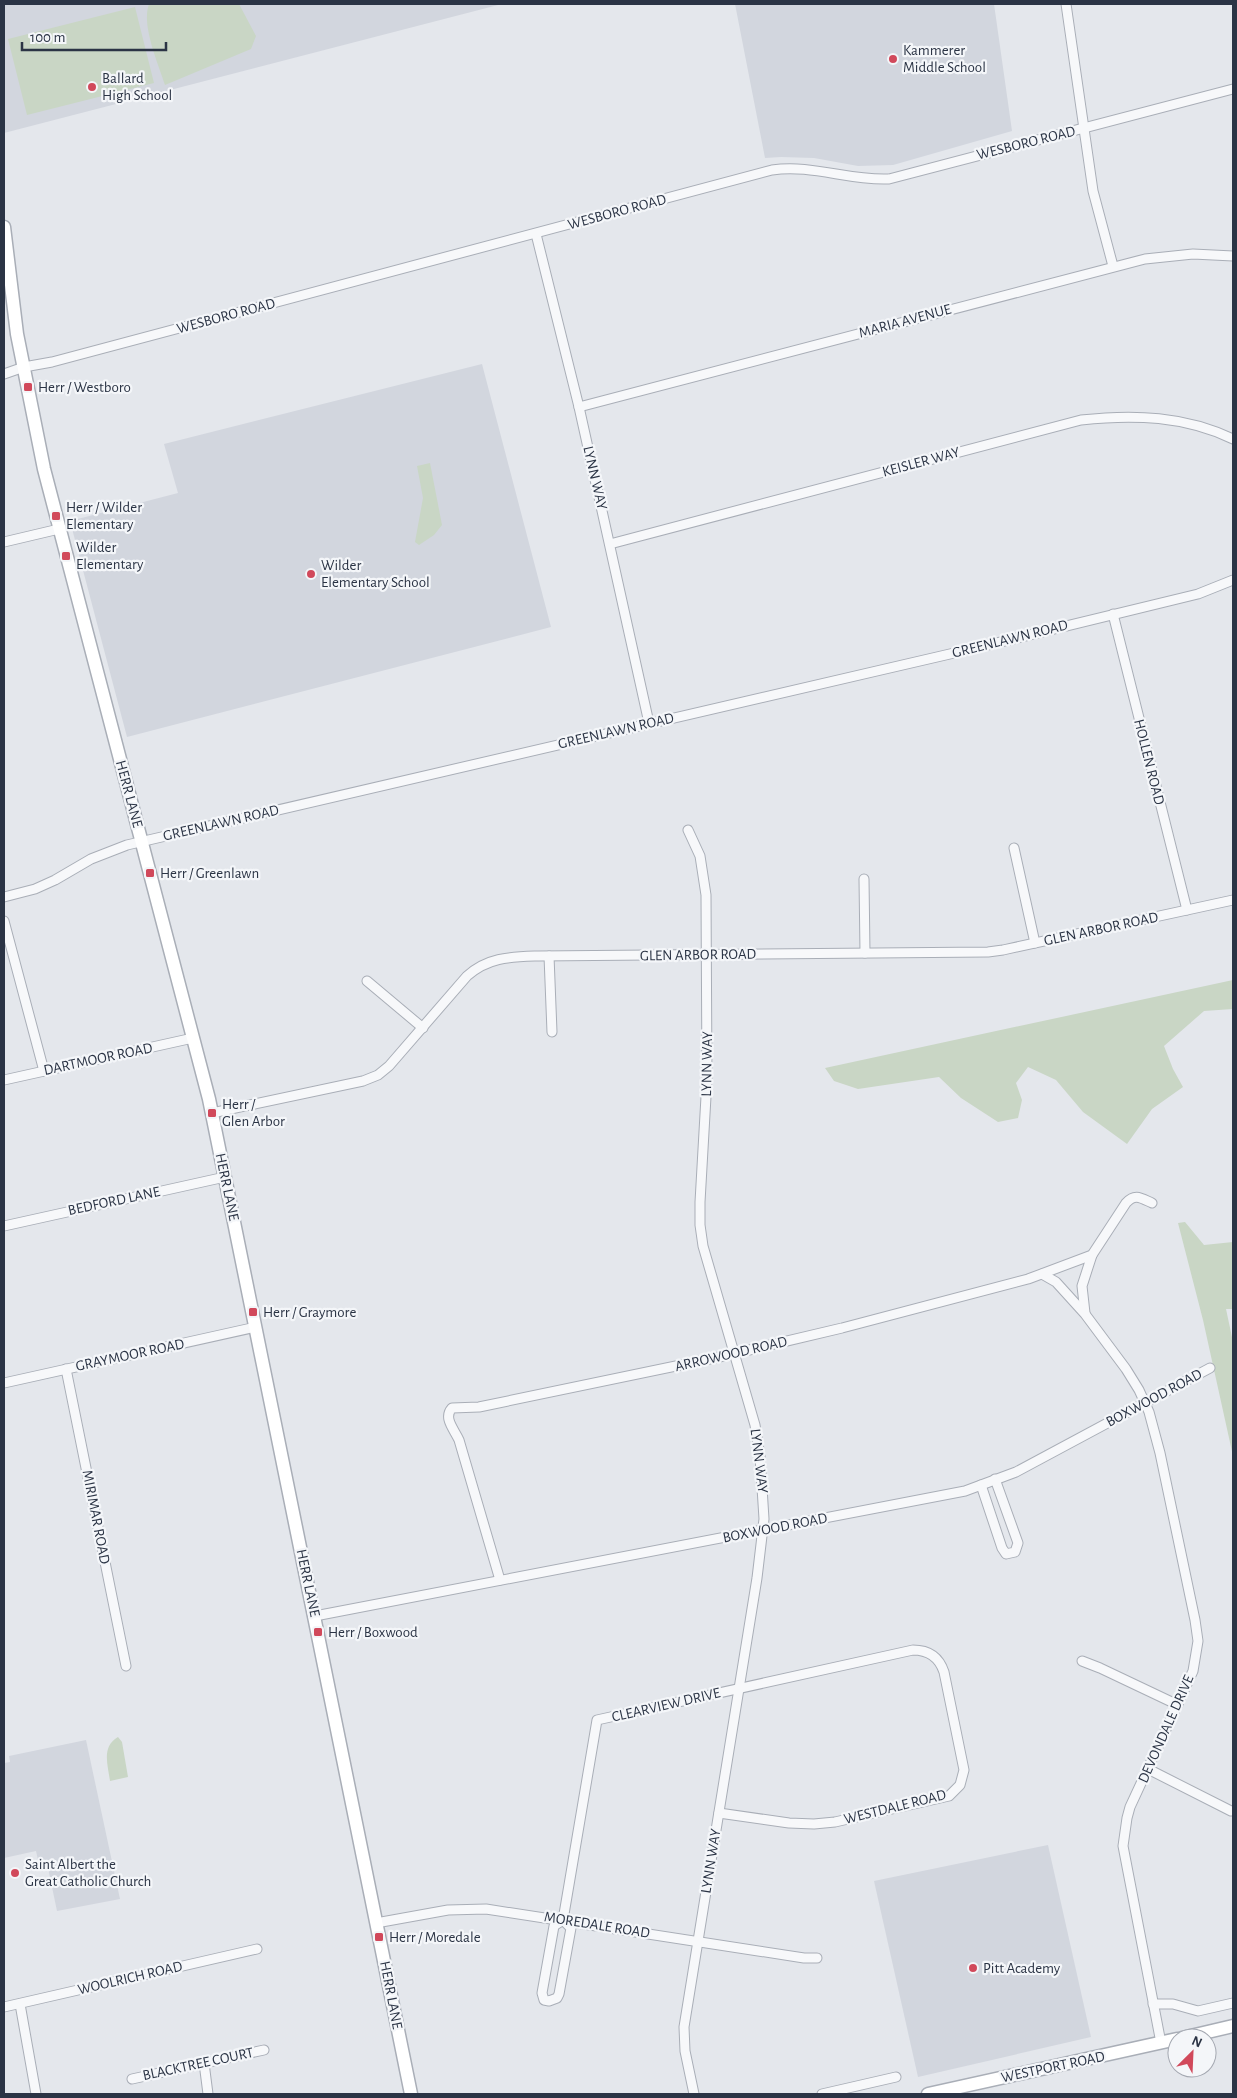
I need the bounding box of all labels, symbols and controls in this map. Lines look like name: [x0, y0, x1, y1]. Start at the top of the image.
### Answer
scale bar: [22, 20, 166, 52]
text: 100 m: [30, 30, 65, 45]
place label: Kammerer Middle School: [903, 43, 986, 75]
marker: Kammerer Middle School: [887, 53, 899, 65]
place label: Ballard High School: [102, 71, 172, 103]
marker: Ballard High School: [86, 81, 98, 93]
street label: WESBORO ROAD: [975, 123, 1077, 163]
street label: WESBORO ROAD: [566, 192, 668, 232]
street label: WESBORO ROAD: [175, 296, 277, 336]
street label: MARIA AVENUE: [857, 301, 953, 341]
place label: Herr / Westboro: [38, 380, 131, 395]
marker: Herr / Westboro: [22, 381, 34, 393]
street label: KEISLER WAY: [881, 444, 962, 480]
street label: LYNN WAY: [580, 445, 610, 512]
place label: Herr / Wilder Elementary: [66, 500, 142, 532]
marker: Herr / Wilder Elementary: [50, 510, 62, 522]
place label: Wilder Elementary: [76, 540, 144, 572]
marker: Wilder Elementary: [60, 550, 72, 562]
place label: Wilder Elementary School: [321, 558, 430, 590]
marker: Wilder Elementary School: [305, 568, 317, 580]
street label: GREENLAWN ROAD: [951, 617, 1070, 661]
street label: GREENLAWN ROAD: [557, 710, 676, 752]
street label: HOLLEN ROAD: [1131, 718, 1167, 807]
street label: HERR LANE: [113, 759, 145, 829]
street label: GREENLAWN ROAD: [162, 802, 281, 844]
place label: Herr / Greenlawn: [160, 866, 259, 881]
marker: Herr / Greenlawn: [144, 867, 156, 879]
street label: GLEN ARBOR ROAD: [1043, 909, 1160, 948]
street label: GLEN ARBOR ROAD: [640, 946, 757, 964]
street label: LYNN WAY: [699, 1031, 715, 1097]
street label: DARTMOOR ROAD: [42, 1040, 154, 1078]
place label: Herr / Glen Arbor: [222, 1097, 285, 1129]
marker: Herr / Glen Arbor: [206, 1107, 218, 1119]
street label: HERR LANE: [212, 1152, 242, 1222]
street label: BEDFORD LANE: [67, 1184, 161, 1218]
place label: Herr / Graymore: [263, 1305, 356, 1320]
marker: Herr / Graymore: [247, 1306, 259, 1318]
street label: ARROWOOD ROAD: [673, 1334, 789, 1374]
street label: GRAYMOOR ROAD: [74, 1336, 186, 1374]
street label: BOXWOOD ROAD: [1104, 1366, 1205, 1430]
street label: LYNN WAY: [748, 1428, 770, 1494]
street label: MIRIMAR ROAD: [80, 1469, 113, 1566]
street label: BOXWOOD ROAD: [721, 1510, 829, 1546]
street label: HERR LANE: [293, 1548, 323, 1618]
place label: Herr / Boxwood: [328, 1625, 418, 1640]
marker: Herr / Boxwood: [312, 1626, 324, 1638]
street label: DEVONDALE DRIVE: [1135, 1673, 1197, 1785]
street label: CLEARVIEW DRIVE: [610, 1685, 722, 1725]
street label: WESTDALE ROAD: [842, 1787, 948, 1827]
street label: LYNN WAY: [698, 1828, 724, 1894]
place label: Saint Albert the Great Catholic Church: [25, 1857, 151, 1889]
marker: Saint Albert the Great Catholic Church: [9, 1867, 21, 1879]
street label: MOREDALE ROAD: [543, 1909, 651, 1941]
place label: Herr / Moredale: [389, 1930, 481, 1945]
marker: Herr / Moredale: [373, 1931, 385, 1943]
street label: WOOLRICH ROAD: [76, 1959, 184, 1997]
street label: HERR LANE: [377, 1960, 405, 2030]
place label: Pitt Academy: [983, 1961, 1061, 1976]
marker: Pitt Academy: [967, 1962, 979, 1974]
north arrow: [1167, 2028, 1217, 2078]
text: N: [1190, 2034, 1204, 2050]
street label: BLACKTREE COURT: [141, 2045, 255, 2083]
street label: WESTPORT ROAD: [1000, 2049, 1106, 2085]

